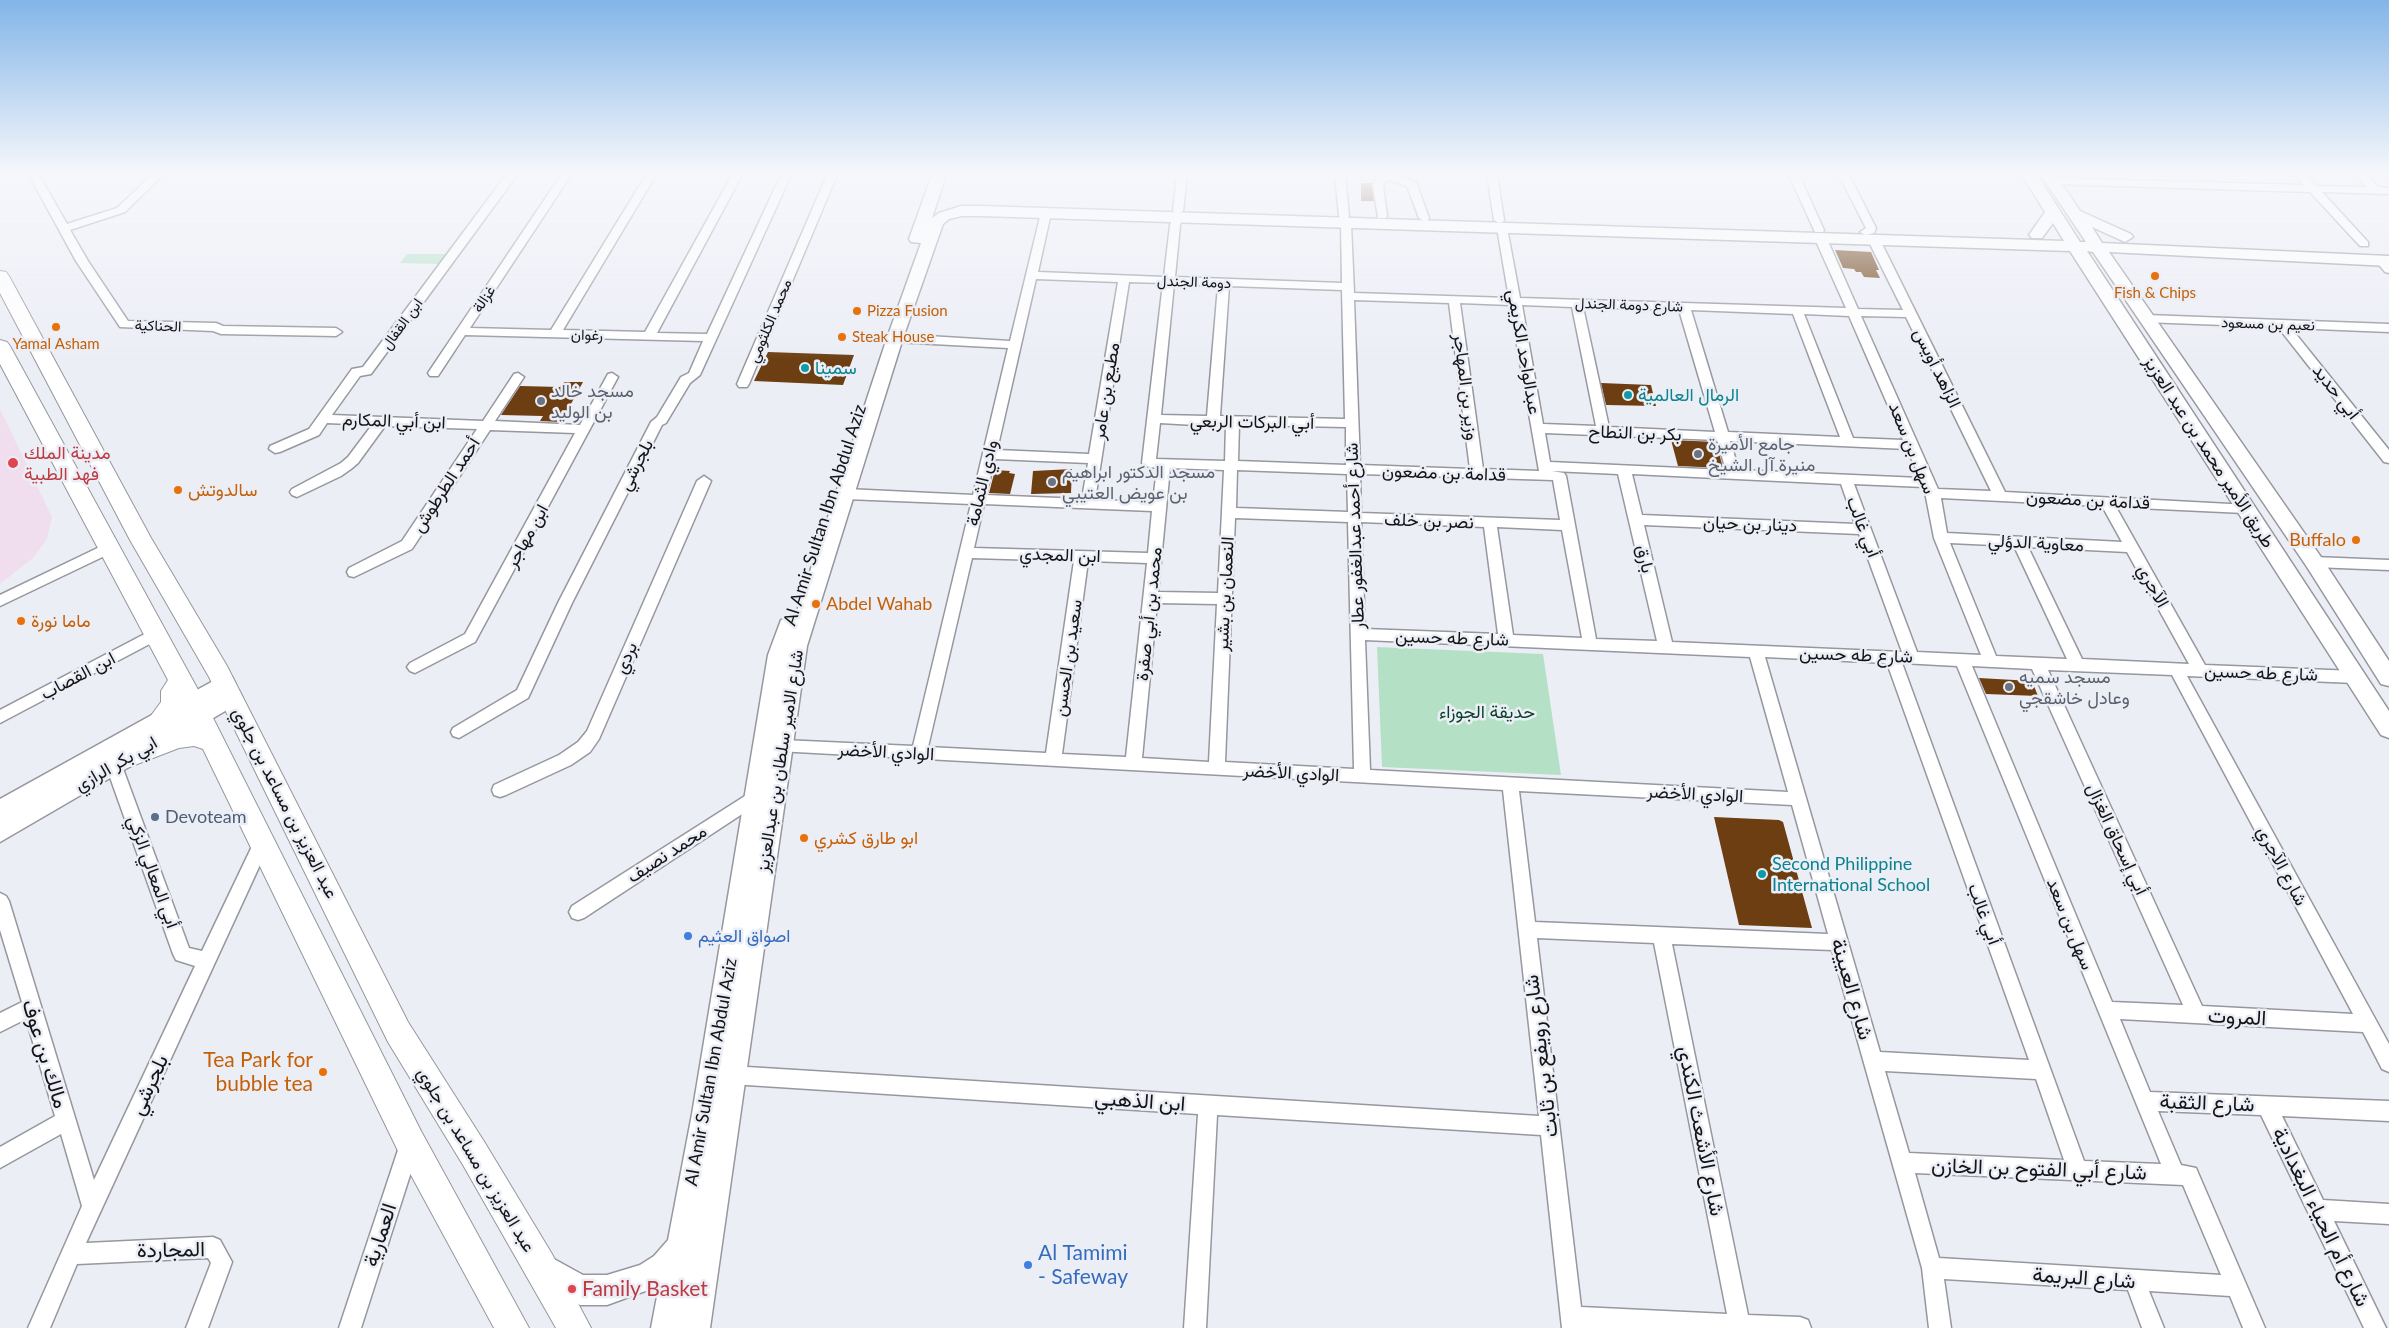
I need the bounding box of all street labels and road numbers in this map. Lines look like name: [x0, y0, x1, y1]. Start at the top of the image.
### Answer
street label: دومة الجندل: [1157, 272, 1231, 292]
street label: محمد الكلثومي: [744, 277, 796, 365]
street label: غزالة: [469, 282, 499, 316]
street label: عبدالواحد الكريمي: [1502, 288, 1546, 416]
street label: شارع دومة الجندل: [1575, 294, 1683, 316]
street label: ابن القفال: [377, 295, 427, 353]
street label: نعيم بن مسعود: [2221, 313, 2315, 335]
street label: الحناكية: [134, 316, 182, 336]
street label: الزاهد أويس: [1908, 325, 1966, 411]
street label: رغوان: [571, 326, 603, 344]
street label: وزير بن المهاجر: [1449, 332, 1483, 442]
street label: مطيع بن عامر: [1088, 341, 1124, 441]
street label: طريق الأمير محمد بن عبد العزيز: [2139, 352, 2279, 552]
street label: أبي حديد: [2308, 360, 2364, 424]
street label: سهل بن سعد: [1884, 399, 1940, 497]
street label: Al Amir Sultan Ibn Abdul Aziz: [779, 402, 871, 628]
street label: ابن أبي المكارم: [342, 408, 446, 434]
street label: أبي البركات الربعي: [1190, 410, 1314, 434]
street label: بكر بن النطاح: [1588, 421, 1682, 445]
street label: أحمد الطرطوش: [407, 434, 485, 536]
street label: بلجرشي: [614, 436, 658, 494]
street label: وادي الثمامة: [962, 438, 1002, 528]
street label: شارع أحمد عبدالغفور عطار: [1341, 442, 1369, 630]
street label: قدامة بن مضعون: [1382, 460, 1506, 486]
street label: قدامة بن مضعون: [2026, 486, 2150, 514]
street label: أبي غالب: [1842, 494, 1884, 560]
street label: ابن مهاجر: [501, 500, 553, 572]
street label: نصر بن خلف: [1384, 509, 1474, 533]
street label: دينار بن حيان: [1703, 512, 1797, 536]
street label: معاوية الدؤلي: [1988, 530, 2084, 556]
street label: النعمان بن بشير: [1211, 536, 1239, 652]
street label: ابن المجدي: [1019, 543, 1101, 567]
street label: بارق: [1631, 543, 1659, 575]
street label: محمد بن أبي صفرة: [1131, 546, 1167, 682]
street label: الآجري: [2132, 561, 2174, 611]
street label: سعيد بن الحسن: [1049, 598, 1087, 718]
street label: شارع طه حسين: [1395, 625, 1509, 651]
street label: بردي: [610, 639, 642, 677]
street label: شارع طه حسين: [1799, 642, 1913, 668]
street label: ابن القصاب: [37, 647, 119, 705]
street label: شارع الامير سلطان بن عبدالعزيز: [752, 648, 808, 874]
street label: شارع طه حسين: [2204, 660, 2318, 686]
street label: عبد العزيز بن مساعد بن جلوي: [227, 704, 343, 902]
street label: ابي بكر الرازي: [71, 732, 161, 796]
street label: الوادي الأخضر: [837, 739, 935, 765]
street label: الوادي الأخضر: [1242, 760, 1340, 786]
street label: أبي إسحاق الغزال: [2082, 780, 2152, 898]
street label: الوادي الأخضر: [1646, 781, 1744, 807]
street label: أبي المعالي الزكي: [123, 813, 183, 931]
street label: محمد نصيف: [623, 820, 711, 888]
street label: شارع الآجري: [2252, 823, 2312, 909]
street label: سهل بن سعد: [2042, 875, 2098, 973]
street label: أبي غالب: [1963, 880, 2005, 948]
street label: شارع العيينة: [1825, 935, 1879, 1043]
street label: Al Amir Sultan Ibn Abdul Aziz: [680, 956, 742, 1188]
street label: شارع رويفع بن ثابت: [1519, 973, 1563, 1139]
street label: مالك بن عوف: [17, 997, 73, 1111]
street label: المروت: [2207, 1003, 2267, 1031]
street label: شارع الأشعث الكندي: [1672, 1044, 1730, 1218]
street label: بلجرشي: [124, 1051, 174, 1119]
street label: عبد العزيز بن مساعد بن جلوي: [412, 1064, 540, 1256]
street label: ابن الذهبي: [1094, 1085, 1186, 1117]
street label: شارع الثقبة: [2159, 1089, 2255, 1117]
street label: شارع أم الحياء البغدادية: [2267, 1123, 2375, 1311]
street label: شارع أبي الفتوح بن الخازن: [1931, 1153, 2147, 1185]
street label: العمارية: [358, 1200, 402, 1270]
street label: المجاردة: [137, 1237, 205, 1263]
street label: شارع البريمة: [2032, 1262, 2136, 1294]

